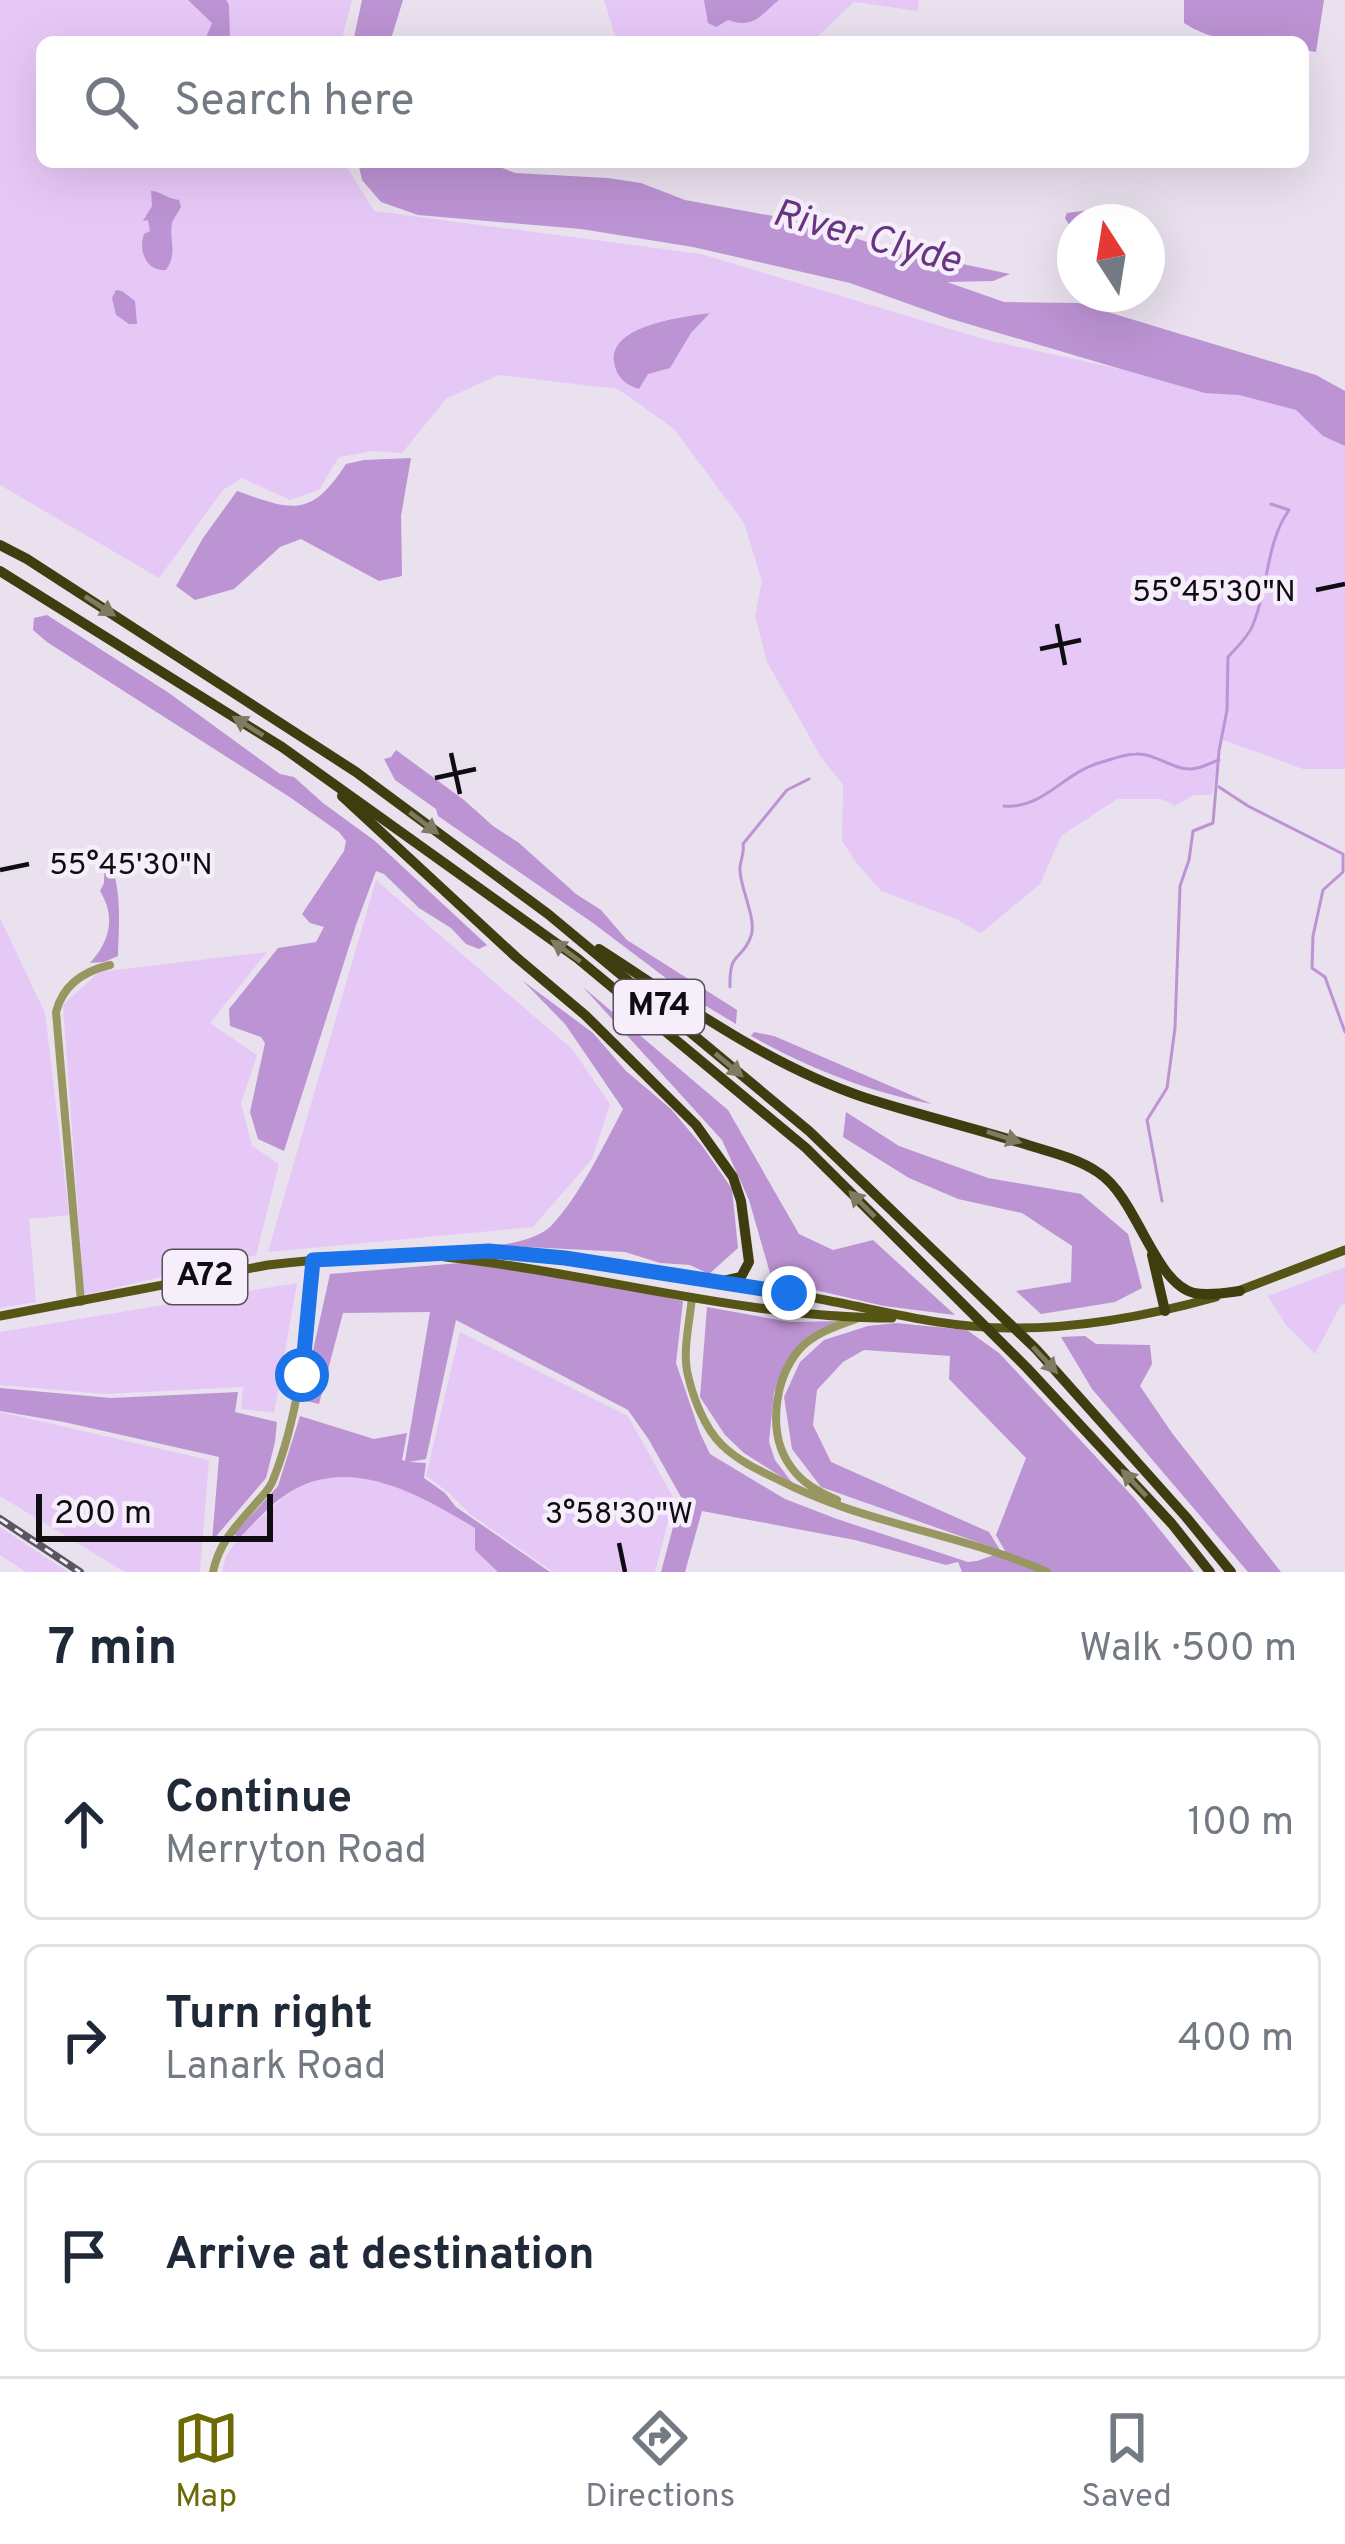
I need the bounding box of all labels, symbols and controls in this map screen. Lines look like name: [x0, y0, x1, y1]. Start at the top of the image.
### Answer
search box: [36, 36, 1309, 168]
icon: search: [78, 69, 144, 135]
text: Search here: [174, 74, 414, 131]
water label: River Clyde: [767, 190, 966, 288]
north arrow: [1057, 204, 1165, 312]
text: 55°45'30"N: [1132, 575, 1296, 612]
one-way arrow: [83, 595, 116, 617]
one-way arrow: [231, 715, 264, 737]
one-way arrow: [408, 810, 440, 834]
text: 55°45'30"N: [49, 848, 213, 885]
one-way arrow: [550, 939, 582, 963]
road number: M74: [614, 980, 704, 1034]
one-way arrow: [714, 1051, 745, 1077]
one-way arrow: [986, 1129, 1023, 1148]
one-way arrow: [848, 1190, 876, 1218]
road number: A72: [163, 1250, 247, 1304]
route end: [762, 1266, 816, 1320]
one-way arrow: [1031, 1345, 1058, 1374]
route start: [275, 1348, 329, 1402]
one-way arrow: [1121, 1469, 1148, 1498]
scale bar: [36, 1488, 273, 1541]
text: 200 m: [54, 1494, 152, 1536]
text: 3°58'30"W: [545, 1497, 693, 1534]
text: 7 min: [48, 1618, 178, 1683]
text: Walk · 500 m: [1079, 1626, 1297, 1675]
text: Continue: [165, 1771, 352, 1828]
icon: ahead: [51, 1791, 117, 1857]
text: 100 m: [1187, 1800, 1294, 1849]
text: Merryton Road: [165, 1828, 427, 1877]
text: Turn right: [165, 1987, 373, 2044]
icon: right: [51, 2007, 117, 2073]
text: 400 m: [1178, 2016, 1294, 2065]
text: Lanark Road: [165, 2044, 386, 2093]
icon: arrive: [51, 2223, 117, 2289]
text: Arrive at destination: [165, 2228, 595, 2285]
tab: Map: [173, 2405, 239, 2519]
tab: Directions: [585, 2405, 735, 2519]
tab: Saved: [1081, 2405, 1172, 2519]

